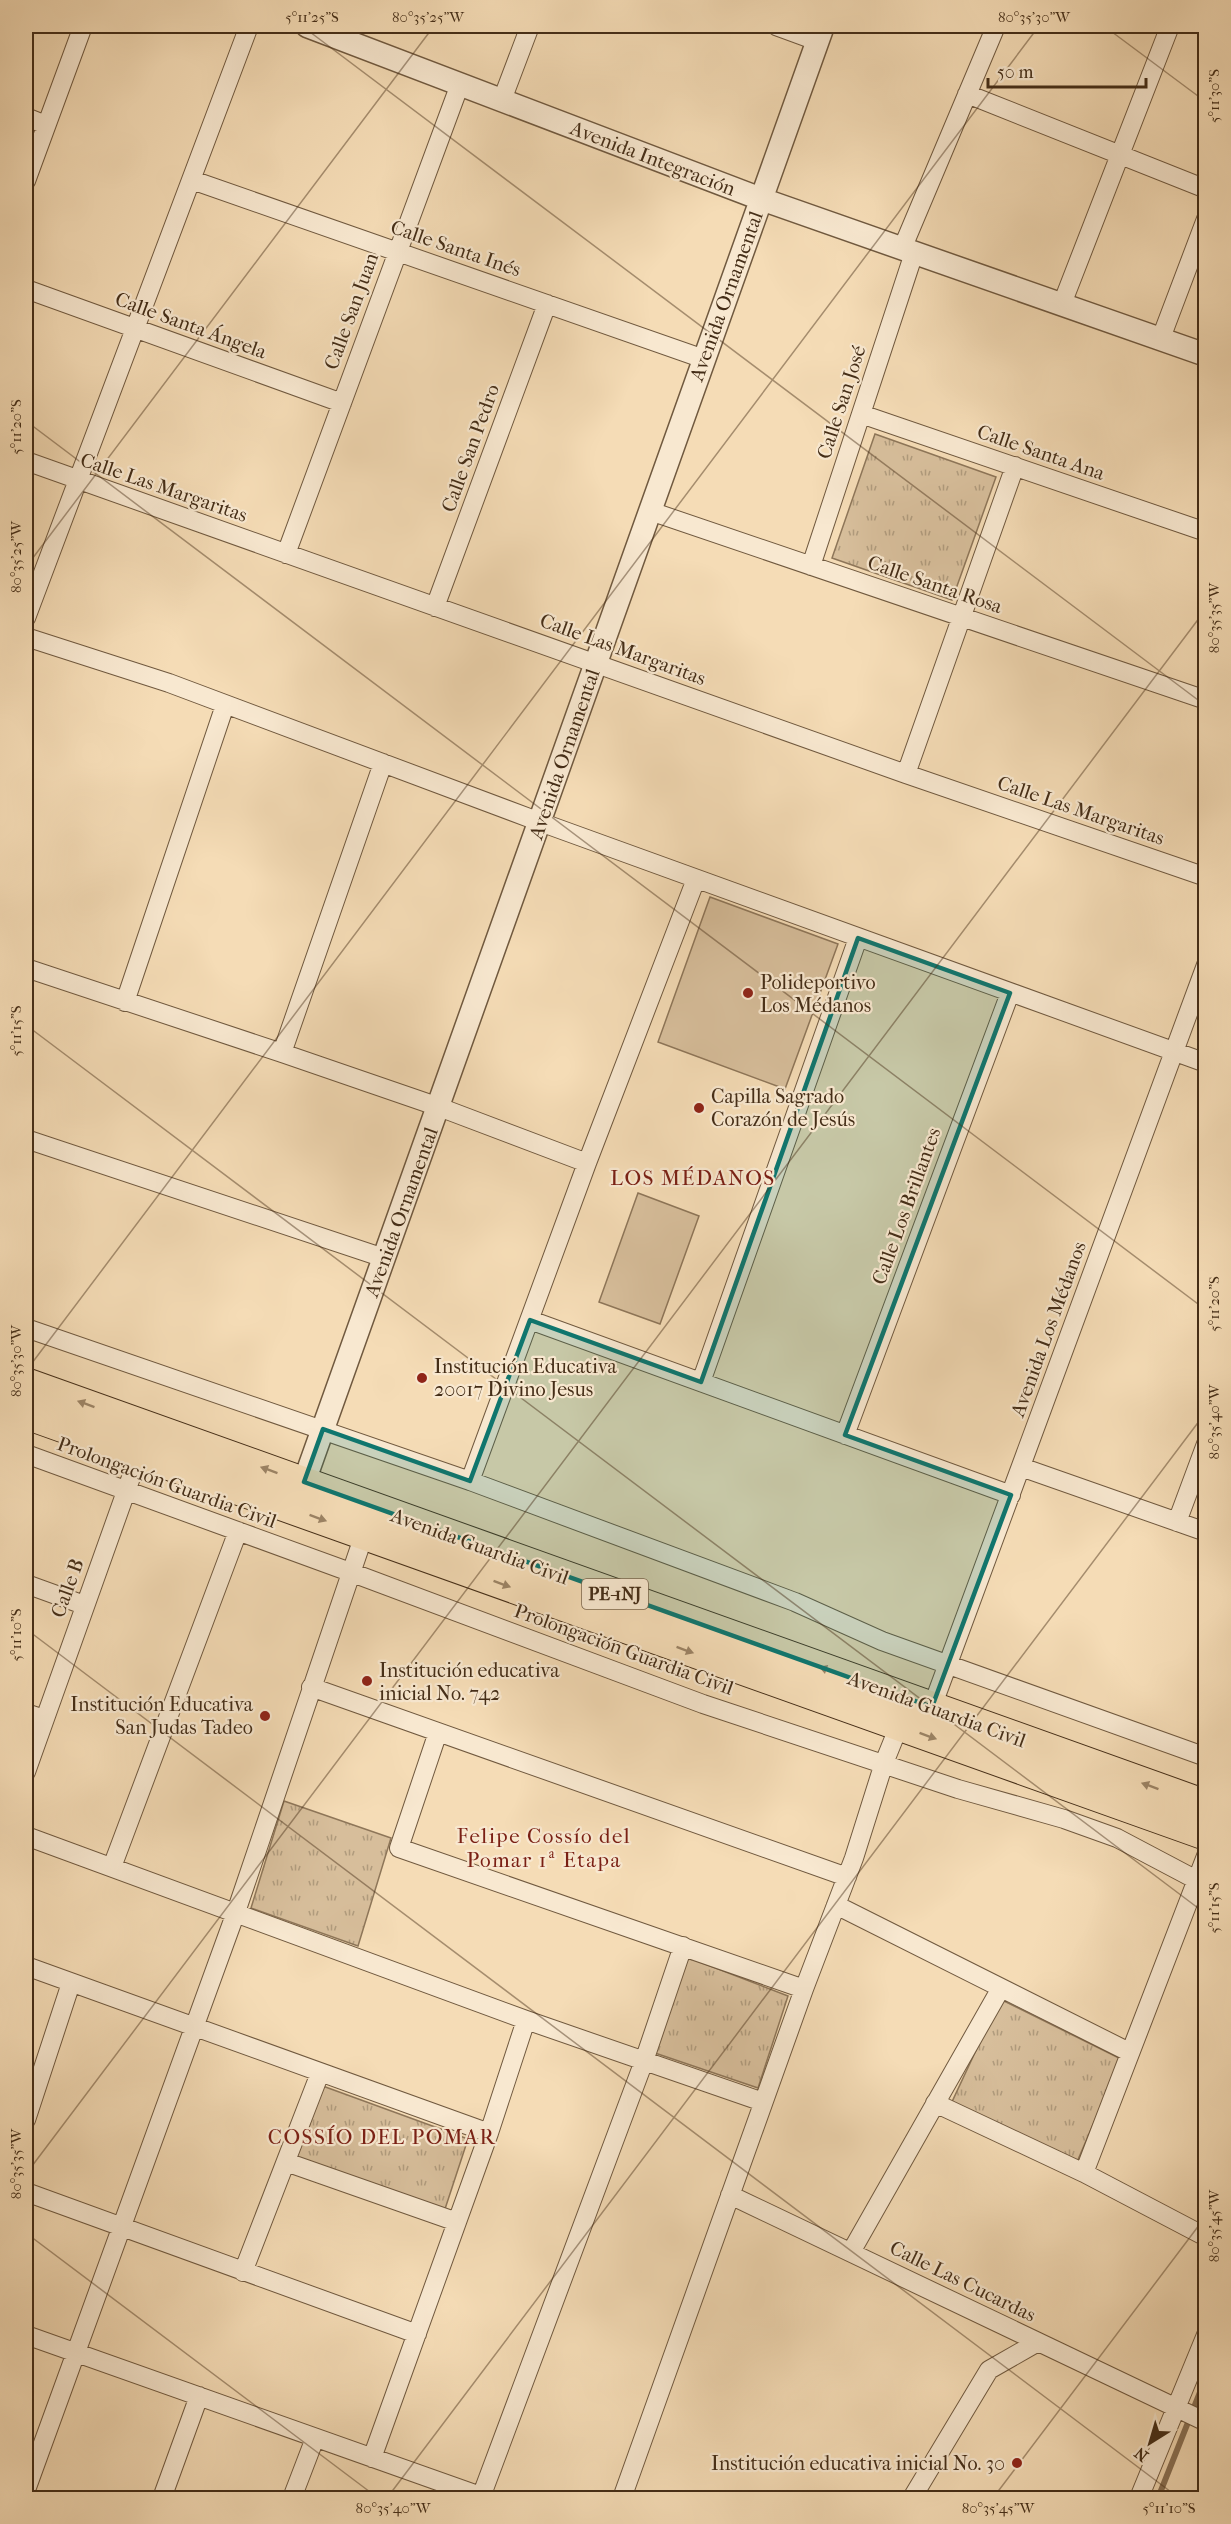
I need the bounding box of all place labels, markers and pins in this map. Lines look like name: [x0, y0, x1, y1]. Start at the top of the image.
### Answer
place label: Polideportivo Los Médanos: [760, 971, 876, 1017]
marker: Polideportivo Los Médanos: [741, 986, 755, 1000]
place label: Capilla Sagrado Corazón de Jesús: [711, 1085, 855, 1131]
marker: Capilla Sagrado Corazón de Jesús: [692, 1101, 706, 1115]
place label: Institución Educativa 20017 Divino Jesus: [434, 1355, 617, 1401]
marker: Institución Educativa 20017 Divino Jesus: [415, 1371, 429, 1385]
place label: Institución educativa inicial No. 742: [379, 1659, 560, 1705]
marker: Institución educativa inicial No. 742: [360, 1674, 374, 1688]
place label: Institución Educativa San Judas Tadeo: [70, 1693, 254, 1739]
marker: Institución Educativa San Judas Tadeo: [258, 1709, 272, 1723]
place label: Institución educativa inicial No. 30: [711, 2452, 1005, 2475]
marker: Institución educativa inicial No. 30: [1010, 2456, 1024, 2470]

